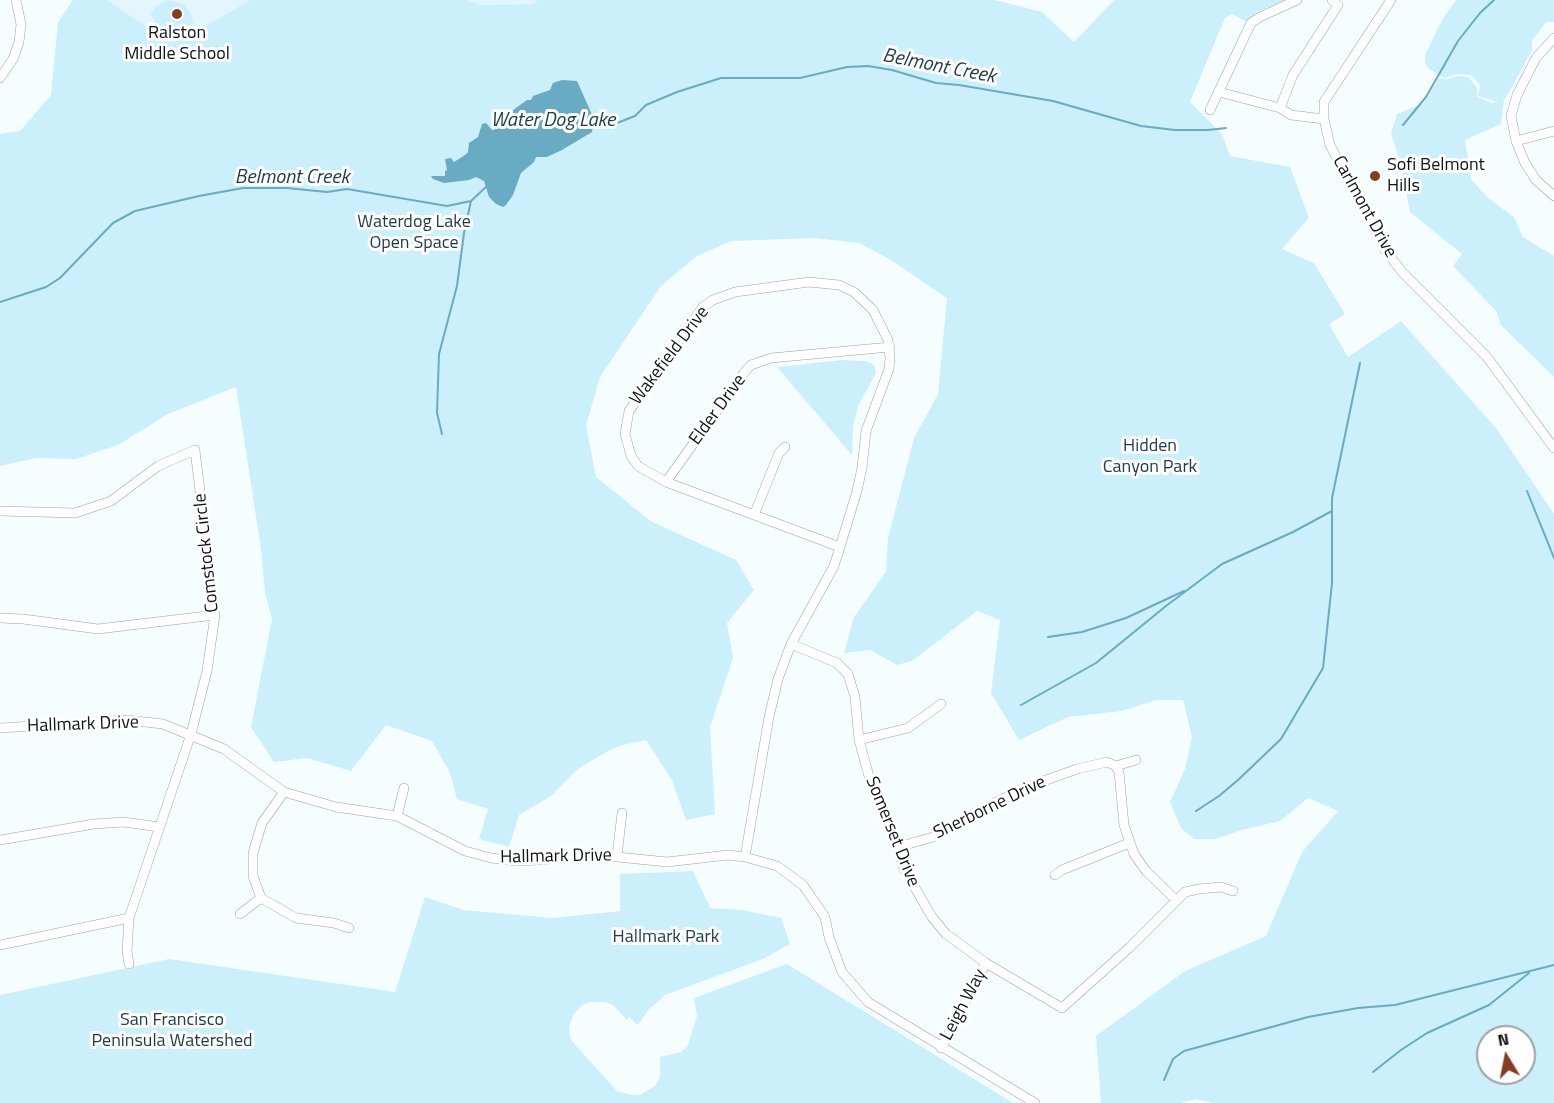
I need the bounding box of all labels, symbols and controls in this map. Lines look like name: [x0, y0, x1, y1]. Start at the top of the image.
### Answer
marker: Ralston Middle School: [170, 7, 184, 21]
place label: Ralston Middle School: [124, 23, 230, 66]
water label: Belmont Creek: [880, 44, 998, 90]
water label: Water Dog Lake: [491, 109, 615, 133]
street label: Carlmont Drive: [1327, 152, 1401, 262]
place label: Sofi Belmont Hills: [1387, 155, 1485, 198]
water label: Belmont Creek: [235, 166, 349, 190]
marker: Sofi Belmont Hills: [1368, 169, 1382, 183]
park label: Waterdog Lake Open Space: [357, 212, 471, 254]
street label: Wakefield Drive: [626, 302, 714, 410]
street label: Elder Drive: [685, 370, 751, 450]
park label: Hidden Canyon Park: [1103, 436, 1197, 478]
street label: Comstock Circle: [190, 492, 224, 614]
street label: Hallmark Drive: [27, 712, 139, 738]
street label: Sherborne Drive: [930, 772, 1050, 844]
street label: Somerset Drive: [860, 774, 924, 890]
street label: Hallmark Drive: [500, 845, 612, 869]
park label: Hallmark Park: [613, 927, 719, 949]
street label: Leigh Way: [936, 966, 992, 1044]
park label: San Francisco Peninsula Watershed: [91, 1010, 253, 1052]
north arrow: [1476, 1025, 1536, 1085]
text: N: [1496, 1026, 1511, 1052]

